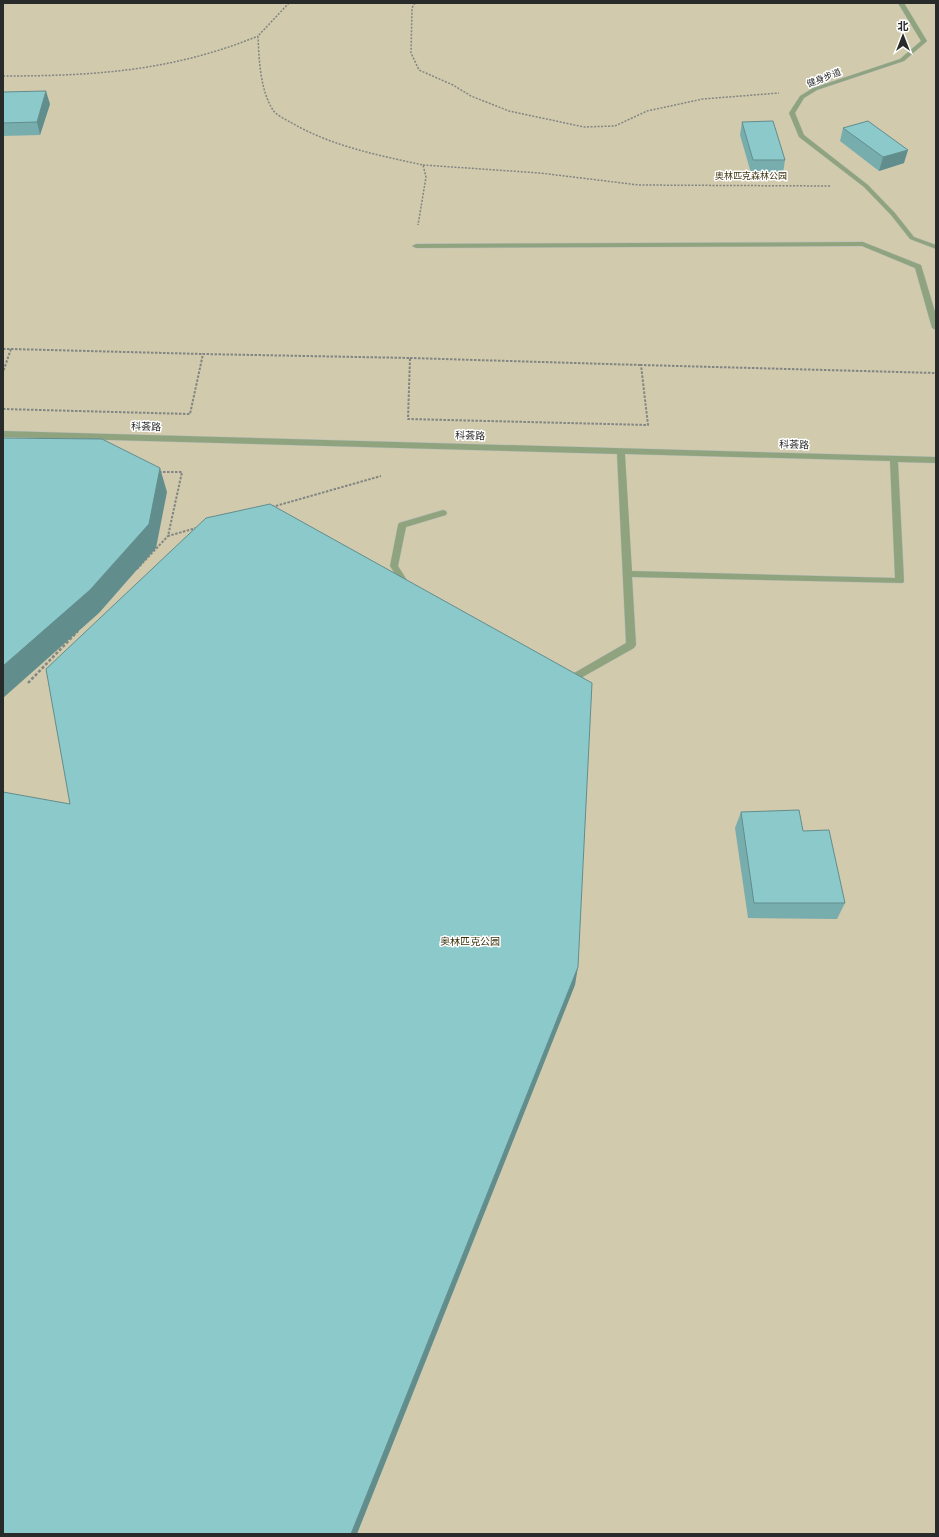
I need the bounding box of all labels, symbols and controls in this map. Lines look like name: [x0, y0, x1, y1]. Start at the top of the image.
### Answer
north arrow: [883, 16, 923, 56]
text: 北: [898, 19, 909, 34]
street label: 健身步道: [805, 66, 843, 90]
park label: 奥林匹克森林公园: [715, 170, 787, 182]
street label: 科荟路: [131, 419, 161, 435]
street label: 科荟路: [455, 428, 485, 444]
street label: 科荟路: [779, 437, 809, 453]
park label: 奥林匹克公园: [440, 935, 500, 949]

